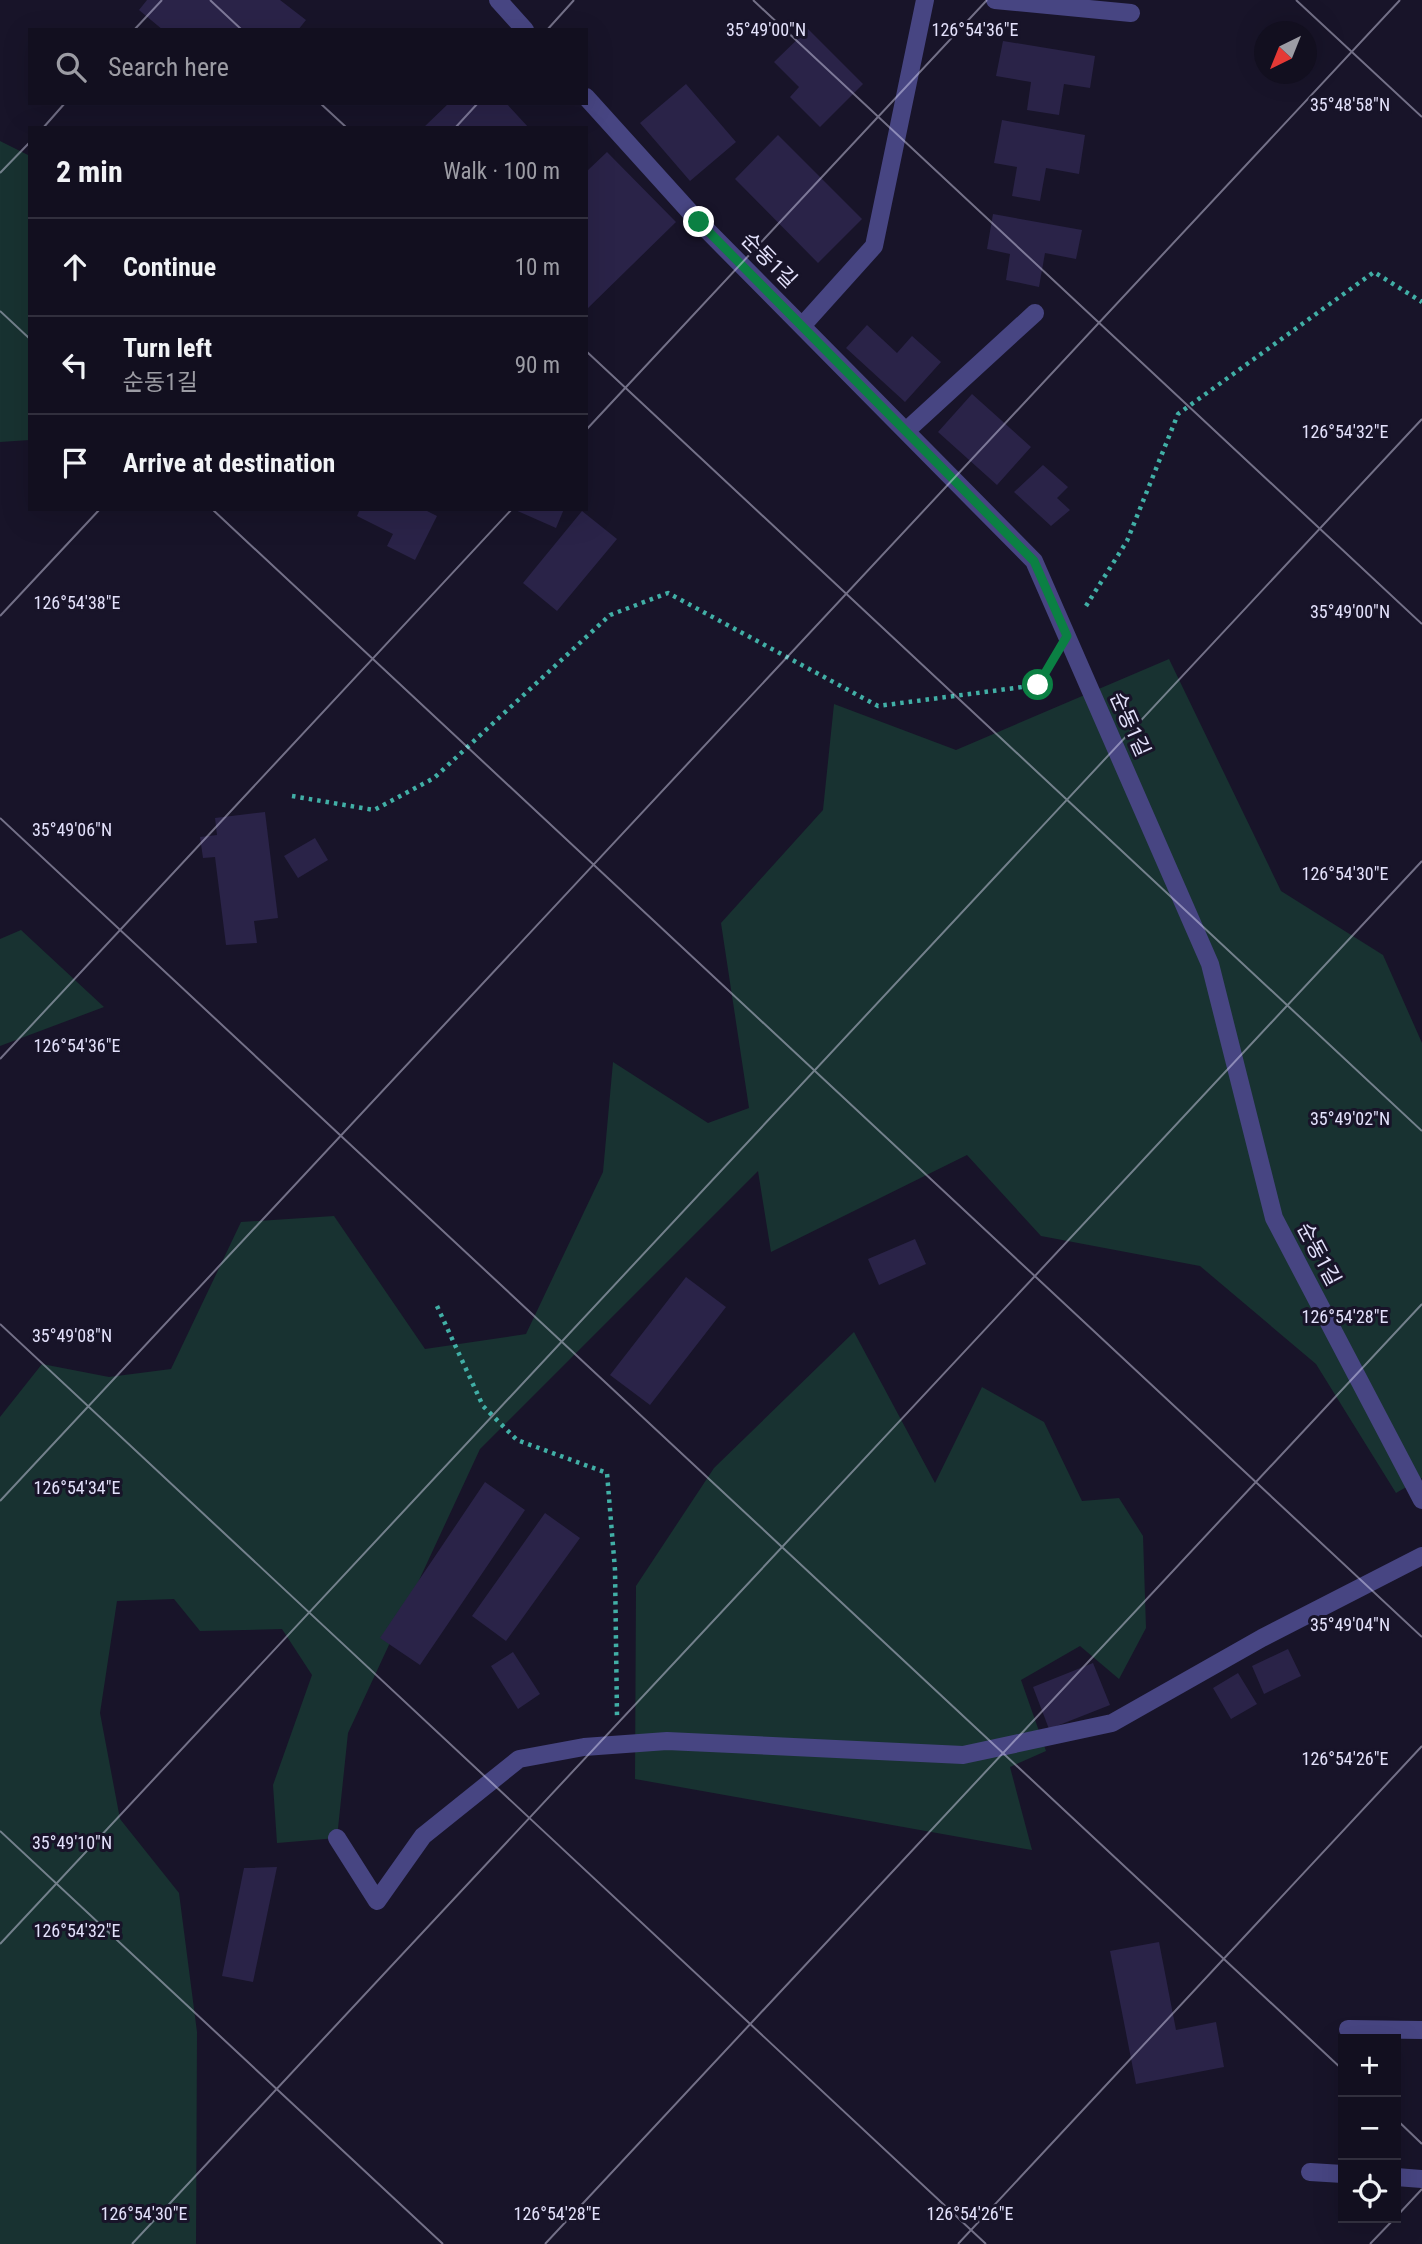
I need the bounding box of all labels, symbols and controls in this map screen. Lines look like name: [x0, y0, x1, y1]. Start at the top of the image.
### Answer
text: 35°49'00"N: [726, 19, 806, 40]
text: 126°54'36"E: [932, 19, 1018, 40]
north arrow: [1254, 21, 1317, 84]
search box: [28, 28, 588, 105]
icon: search: [52, 48, 90, 86]
text: Search here: [108, 52, 229, 82]
text: 35°48'58"N: [1310, 94, 1390, 115]
text: 2 min: [56, 154, 123, 189]
text: Walk · 100 m: [443, 158, 560, 185]
route end: [683, 206, 714, 237]
street label: 순동1길: [736, 227, 802, 293]
icon: ahead: [56, 248, 94, 286]
text: Continue: [123, 252, 216, 282]
text: 10 m: [515, 254, 560, 281]
text: Turn left: [123, 333, 212, 363]
icon: left: [56, 346, 94, 384]
text: 90 m: [515, 352, 560, 379]
text: 순동1길: [123, 369, 198, 396]
text: 126°54'32"E: [1302, 421, 1388, 442]
icon: arrive: [56, 444, 94, 482]
text: Arrive at destination: [123, 448, 335, 478]
text: 126°54'38"E: [34, 592, 120, 613]
text: 35°49'00"N: [1310, 601, 1390, 622]
route start: [1022, 669, 1053, 700]
street label: 순동1길: [1105, 688, 1155, 760]
text: 35°49'06"N: [32, 819, 112, 840]
text: 126°54'30"E: [1302, 863, 1388, 884]
text: 126°54'36"E: [34, 1035, 120, 1056]
text: 35°49'02"N: [1310, 1108, 1390, 1129]
street label: 순동1길: [1292, 1218, 1346, 1290]
text: 126°54'28"E: [1302, 1306, 1388, 1327]
text: 35°49'08"N: [32, 1325, 112, 1346]
text: 126°54'34"E: [34, 1477, 120, 1498]
text: 35°49'04"N: [1310, 1614, 1390, 1635]
text: 126°54'26"E: [1302, 1748, 1388, 1769]
text: 35°49'10"N: [32, 1832, 112, 1853]
text: 126°54'32"E: [34, 1920, 120, 1941]
map controls: [1338, 2034, 1401, 2223]
button: +: [1338, 2034, 1401, 2097]
button: −: [1338, 2097, 1401, 2160]
button: locate: [1338, 2160, 1401, 2223]
text: 126°54'30"E: [101, 2203, 187, 2224]
text: 126°54'28"E: [514, 2203, 600, 2224]
text: 126°54'26"E: [927, 2203, 1013, 2224]

